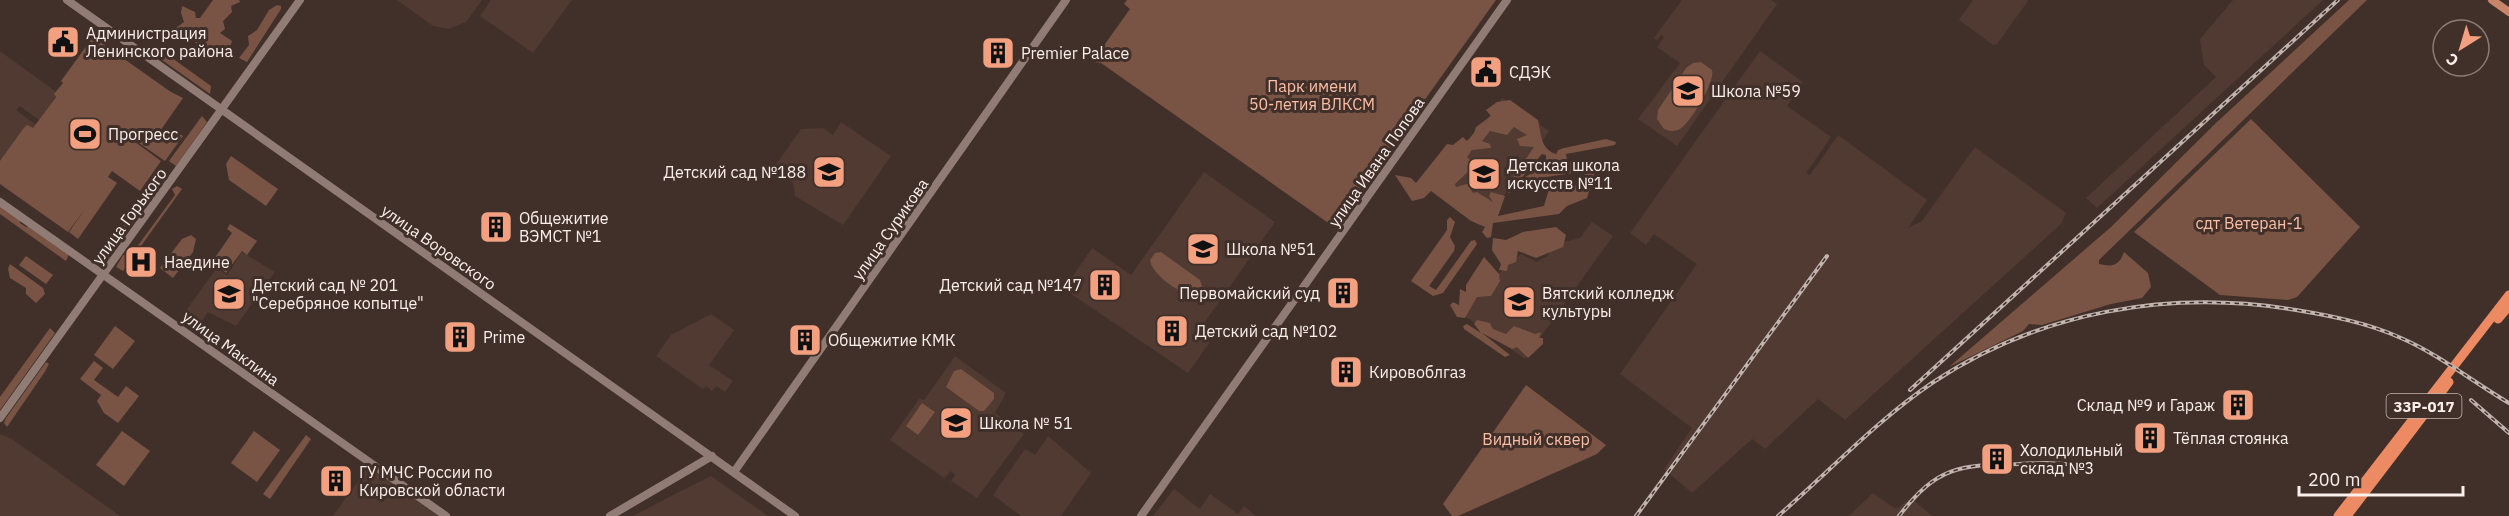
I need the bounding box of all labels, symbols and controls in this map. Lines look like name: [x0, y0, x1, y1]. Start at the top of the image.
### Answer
north arrow: [2431, 18, 2491, 78]
place label: Администрация Ленинского района: [86, 23, 233, 61]
public building icon: Администрация Ленинского района: [45, 24, 81, 60]
building icon: Premier Palace: [980, 35, 1016, 71]
place label: Premier Palace: [1021, 43, 1129, 63]
text: С: [2442, 49, 2462, 71]
public building icon: СДЭК: [1468, 54, 1504, 90]
place label: СДЭК: [1509, 62, 1551, 82]
school or university icon: Школа №59: [1670, 73, 1706, 109]
park label: Парк имени 50-летия ВЛКСМ: [1249, 76, 1375, 114]
place label: Школа №59: [1711, 81, 1801, 101]
street label: улица Ивана Попова: [1324, 93, 1429, 231]
sports icon: Прогресс: [67, 116, 103, 152]
place label: Прогресс: [108, 124, 178, 144]
school or university icon: Детский сад №188: [811, 154, 847, 190]
place label: Детская школа искусств №11: [1507, 155, 1620, 193]
school or university icon: Детская школа искусств №11: [1466, 156, 1502, 192]
place label: Детский сад №188: [664, 162, 806, 182]
street label: улица Горького: [87, 164, 171, 268]
street label: улица Сурикова: [848, 174, 933, 284]
street label: улица Воровского: [378, 200, 500, 294]
place label: Общежитие ВЭМСТ №1: [519, 208, 609, 246]
building icon: Общежитие ВЭМСТ №1: [478, 209, 514, 245]
park label: сдт Ветеран-1: [2196, 213, 2302, 233]
school or university icon: Школа №51: [1185, 231, 1221, 267]
place label: Школа №51: [1226, 239, 1316, 259]
hospital icon: Наедине: [123, 244, 159, 280]
place label: Наедине: [164, 252, 230, 272]
building icon: Детский сад №147: [1087, 267, 1123, 303]
place label: Детский сад № 201 "Серебряное копытце": [252, 275, 424, 313]
place label: Детский сад №147: [940, 275, 1082, 295]
building icon: Первомайский суд: [1325, 275, 1361, 311]
school or university icon: Детский сад № 201 "Серебряное копытце": [211, 276, 247, 312]
place label: Первомайский суд: [1179, 283, 1320, 303]
place label: Вятский колледж культуры: [1542, 283, 1674, 321]
school or university icon: Вятский колледж культуры: [1501, 284, 1537, 320]
street label: улица Маклина: [179, 306, 284, 390]
building icon: Детский сад №102: [1154, 313, 1190, 349]
building icon: Prime: [442, 319, 478, 355]
place label: Детский сад №102: [1195, 321, 1337, 341]
building icon: Общежитие КМК: [787, 322, 823, 358]
place label: Prime: [483, 327, 525, 347]
place label: Общежитие КМК: [828, 330, 956, 350]
building icon: Кировоблгаз: [1328, 354, 1364, 390]
place label: Кировоблгаз: [1369, 362, 1466, 382]
building icon: Склад №9 и Гараж: [2220, 387, 2256, 423]
road number: 33Р-017: [2386, 394, 2462, 418]
place label: Склад №9 и Гараж: [2077, 395, 2215, 415]
school or university icon: Школа № 51: [938, 405, 974, 441]
place label: Школа № 51: [979, 413, 1073, 433]
building icon: Тёплая стоянка: [2132, 420, 2168, 456]
place label: Тёплая стоянка: [2173, 428, 2289, 448]
park label: Видный сквер: [1482, 429, 1590, 449]
place label: Холодильный склад №3: [2020, 440, 2123, 478]
building icon: Холодильный склад №3: [1979, 441, 2015, 477]
scale bar: [2299, 459, 2462, 497]
place label: ГУ МЧС России по Кировской области: [359, 462, 505, 500]
building icon: ГУ МЧС России по Кировской области: [318, 463, 354, 499]
text: 200 m: [2308, 468, 2360, 491]

